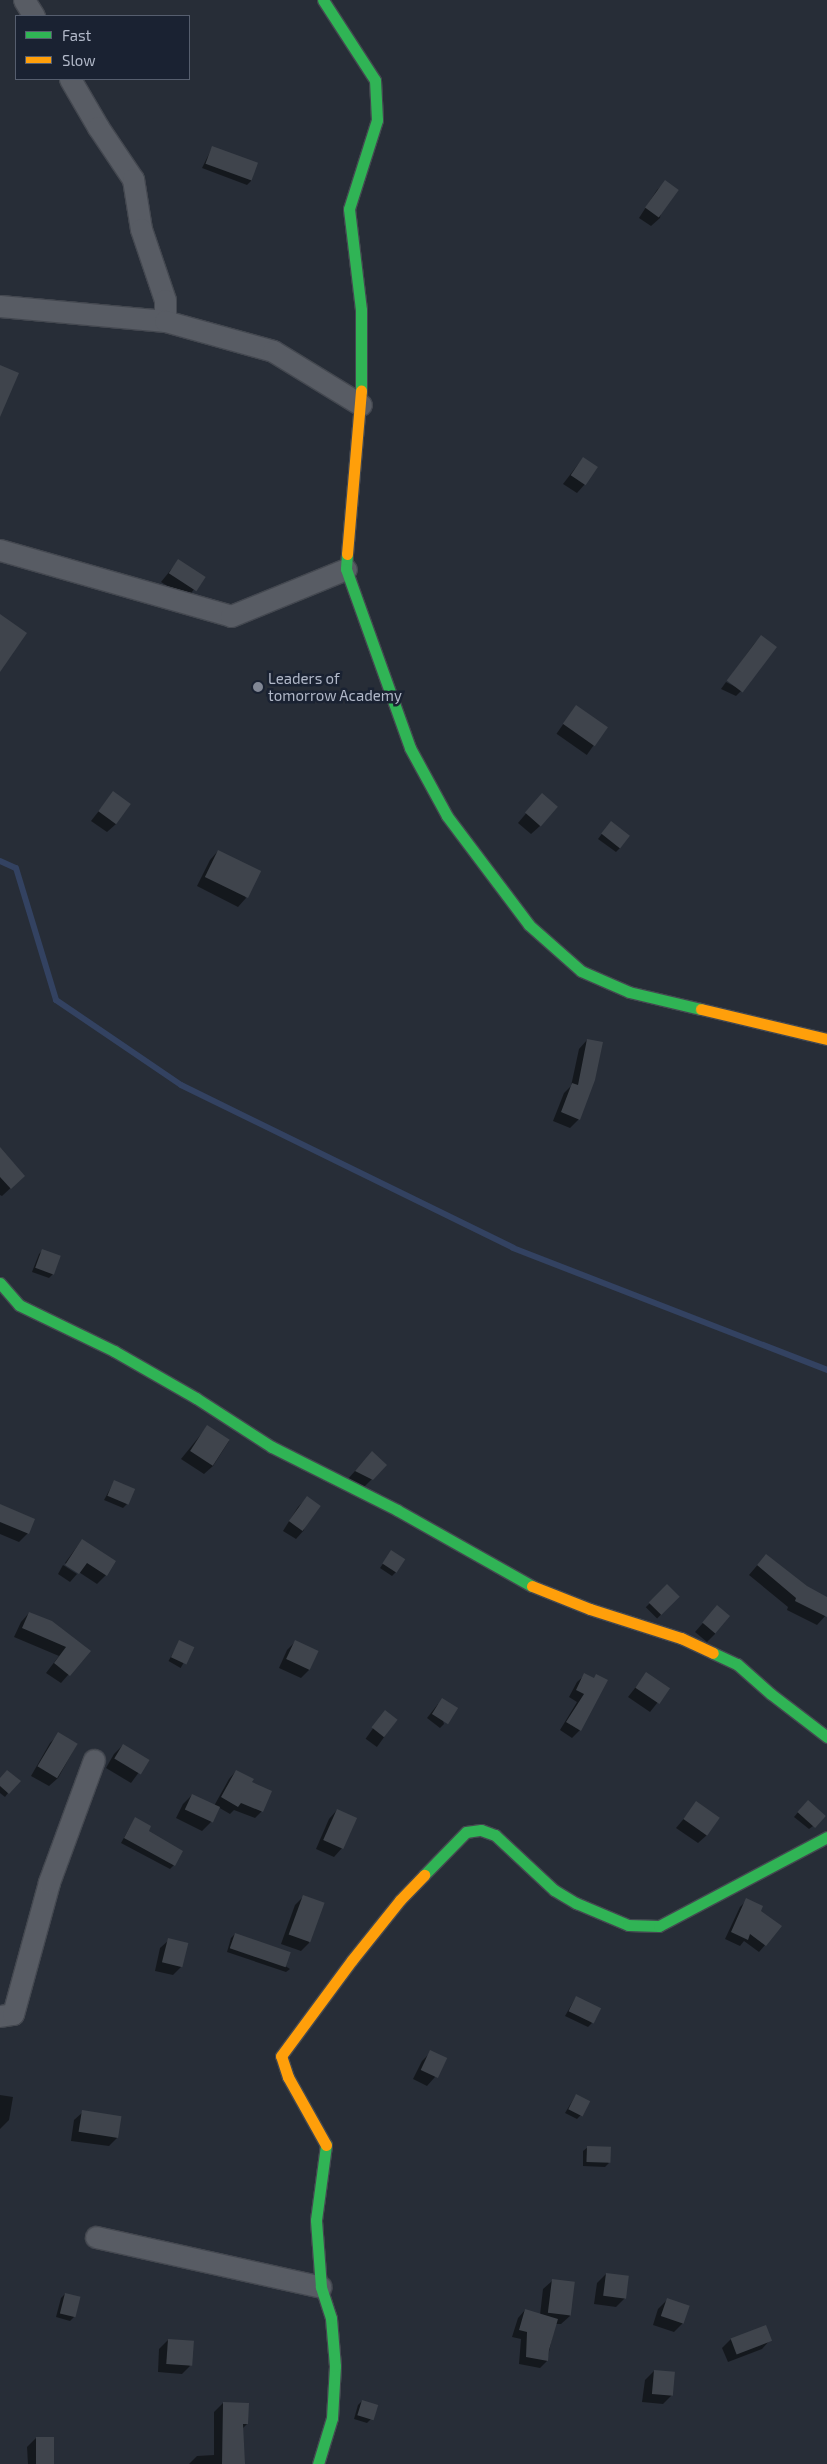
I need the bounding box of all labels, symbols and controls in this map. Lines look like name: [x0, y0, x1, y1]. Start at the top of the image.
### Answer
legend: [15, 15, 190, 80]
text: Fast: [62, 26, 91, 44]
text: Slow: [62, 51, 96, 69]
place label: Leaders of tomorrow Academy: [268, 669, 403, 704]
marker: Leaders of tomorrow Academy: [252, 681, 264, 693]

